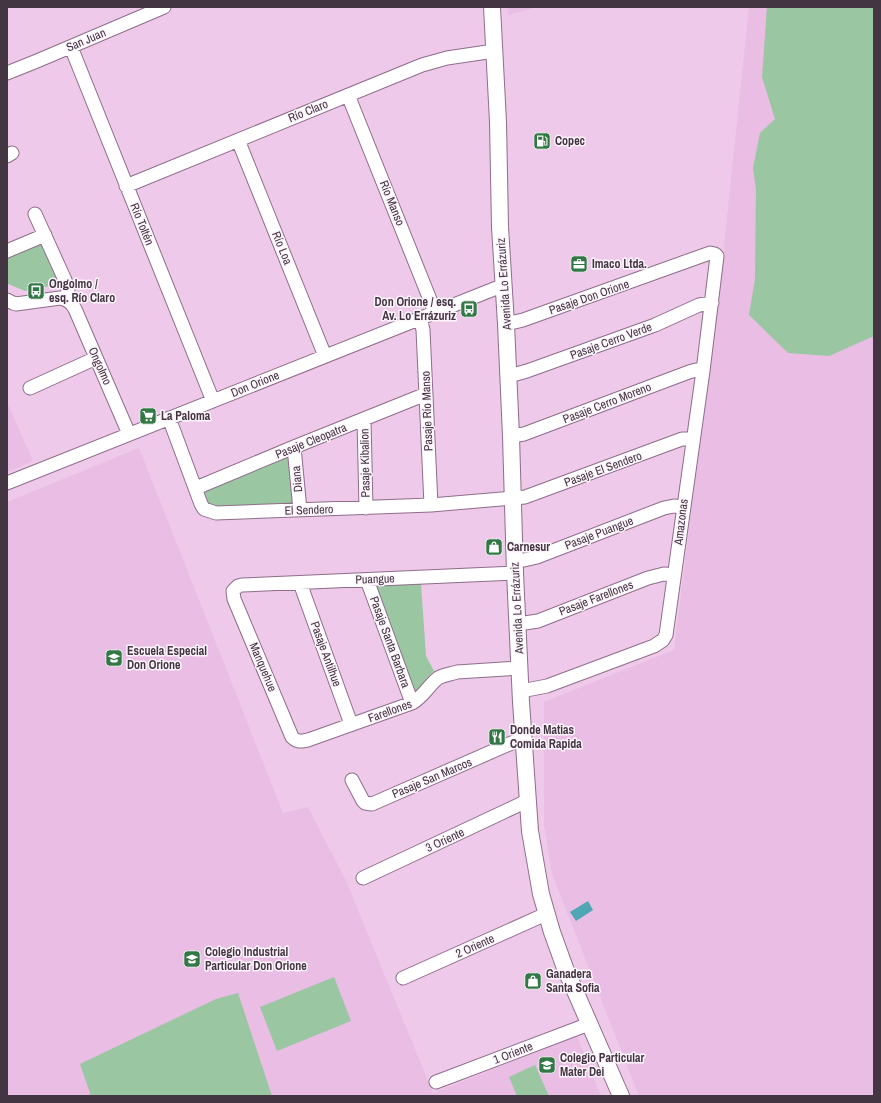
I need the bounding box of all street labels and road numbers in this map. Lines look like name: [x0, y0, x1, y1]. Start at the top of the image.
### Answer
street label: San Juan: [64, 25, 108, 55]
street label: Río Claro: [286, 96, 330, 126]
street label: Río Manso: [376, 178, 408, 228]
street label: Río Toltén: [126, 201, 158, 247]
street label: Río Loa: [268, 229, 296, 267]
street label: Avenida Lo Errázuriz: [493, 237, 515, 332]
street label: Pasaje Don Orione: [547, 276, 631, 318]
street label: Pasaje Cerro Verde: [568, 319, 654, 363]
street label: Ongolmo: [85, 345, 115, 387]
street label: Don Orione: [228, 367, 282, 401]
street label: Pasaje Río Manso: [418, 371, 436, 451]
street label: Pasaje Cerro Moreno: [560, 379, 654, 427]
street label: Pasaje Cleopatra: [273, 419, 349, 463]
street label: Pasaje Kibalion: [356, 428, 374, 498]
street label: Pasaje El Sendero: [562, 448, 644, 490]
street label: Diana: [288, 465, 306, 493]
street label: Amazonas: [670, 498, 692, 547]
street label: El Sendero: [284, 501, 334, 519]
street label: Pasaje Puangue: [562, 513, 636, 553]
street label: Avenida Lo Errázuriz: [507, 561, 527, 655]
street label: Puangue: [355, 570, 395, 588]
street label: Pasaje Farellones: [557, 576, 635, 619]
street label: Pasaje Santa Barbara: [366, 594, 414, 690]
street label: Pasaje Antilhue: [307, 619, 345, 689]
street label: Manquehue: [245, 640, 281, 694]
street label: Farellones: [366, 696, 414, 726]
street label: Pasaje San Marcos: [390, 754, 474, 802]
street label: 3 Oriente: [423, 824, 467, 856]
street label: 2 Oriente: [453, 930, 497, 962]
street label: 1 Oriente: [491, 1038, 535, 1068]

